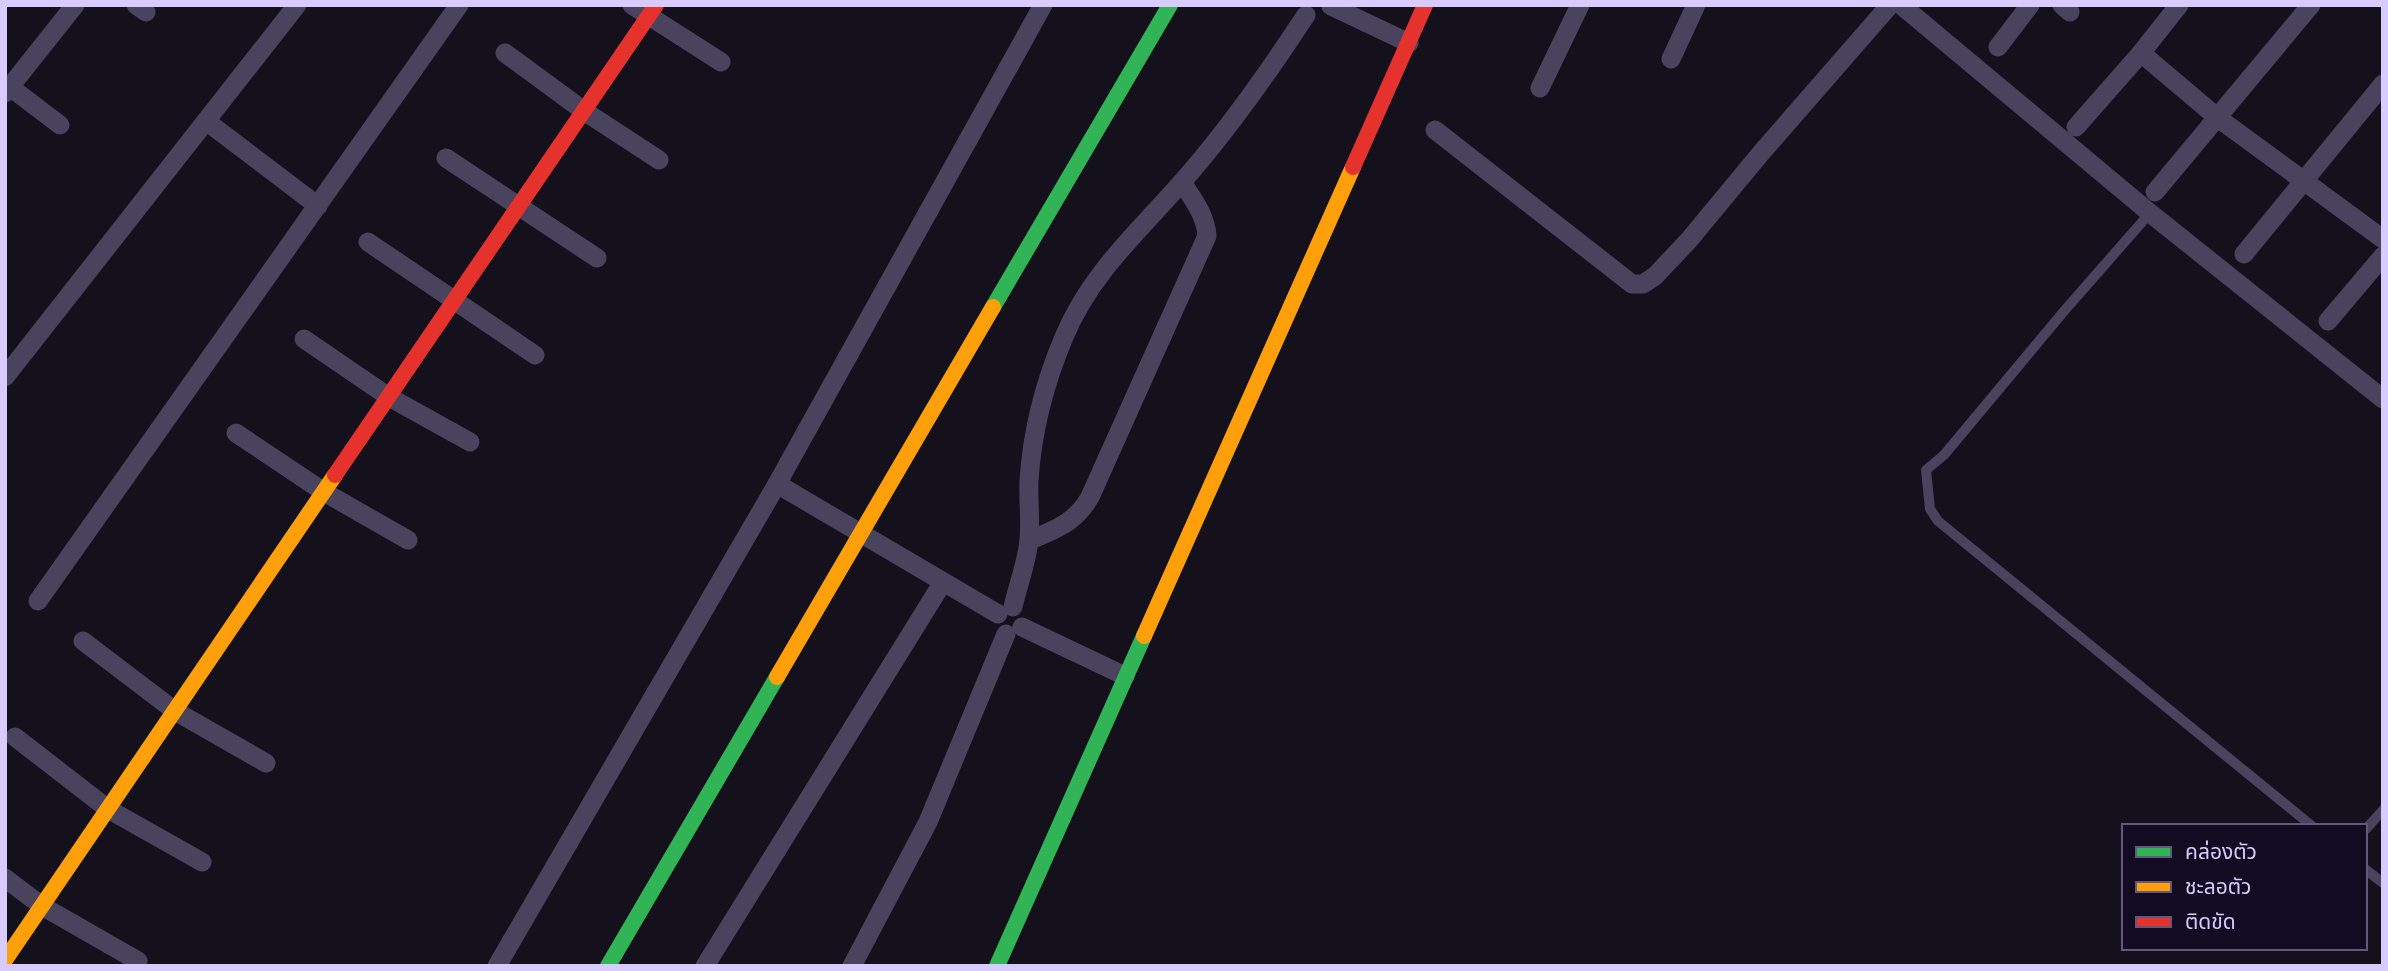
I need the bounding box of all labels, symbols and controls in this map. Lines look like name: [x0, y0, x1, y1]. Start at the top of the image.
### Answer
legend: [2122, 824, 2367, 950]
text: คล่องตัว: [2185, 840, 2257, 863]
text: ชะลอตัว: [2185, 875, 2251, 898]
text: ติดขัด: [2185, 910, 2236, 933]

